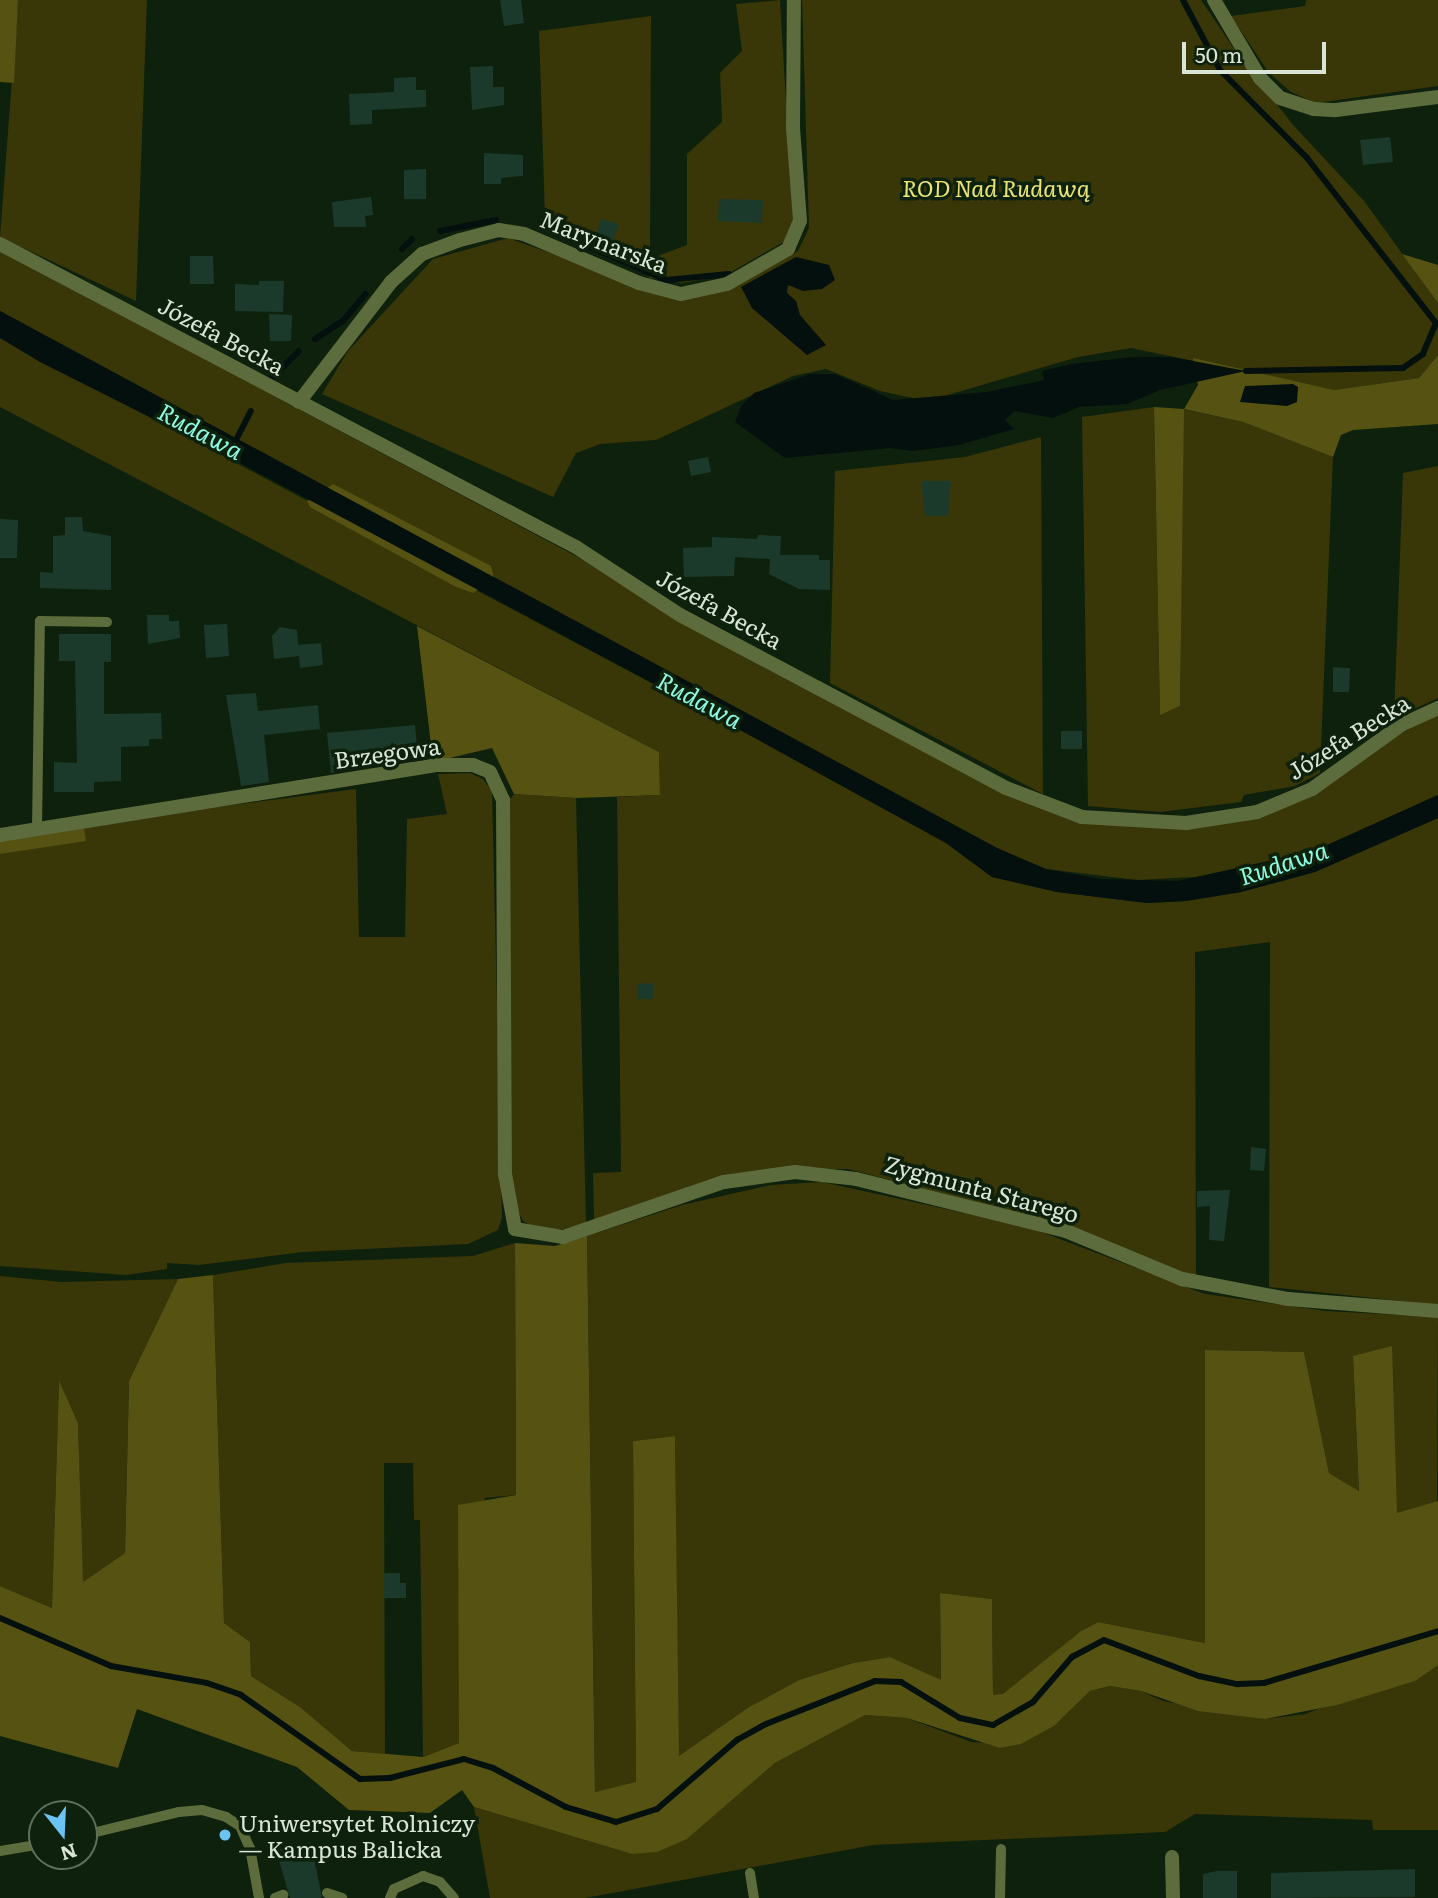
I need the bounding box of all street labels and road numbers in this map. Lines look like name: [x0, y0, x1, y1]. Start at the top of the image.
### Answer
street label: Marynarska: [537, 204, 671, 278]
street label: Józefa Becka: [154, 290, 290, 380]
street label: Józefa Becka: [653, 562, 787, 654]
street label: Józefa Becka: [1282, 688, 1414, 784]
street label: Brzegowa: [332, 731, 442, 773]
street label: Zygmunta Starego: [882, 1149, 1082, 1227]

